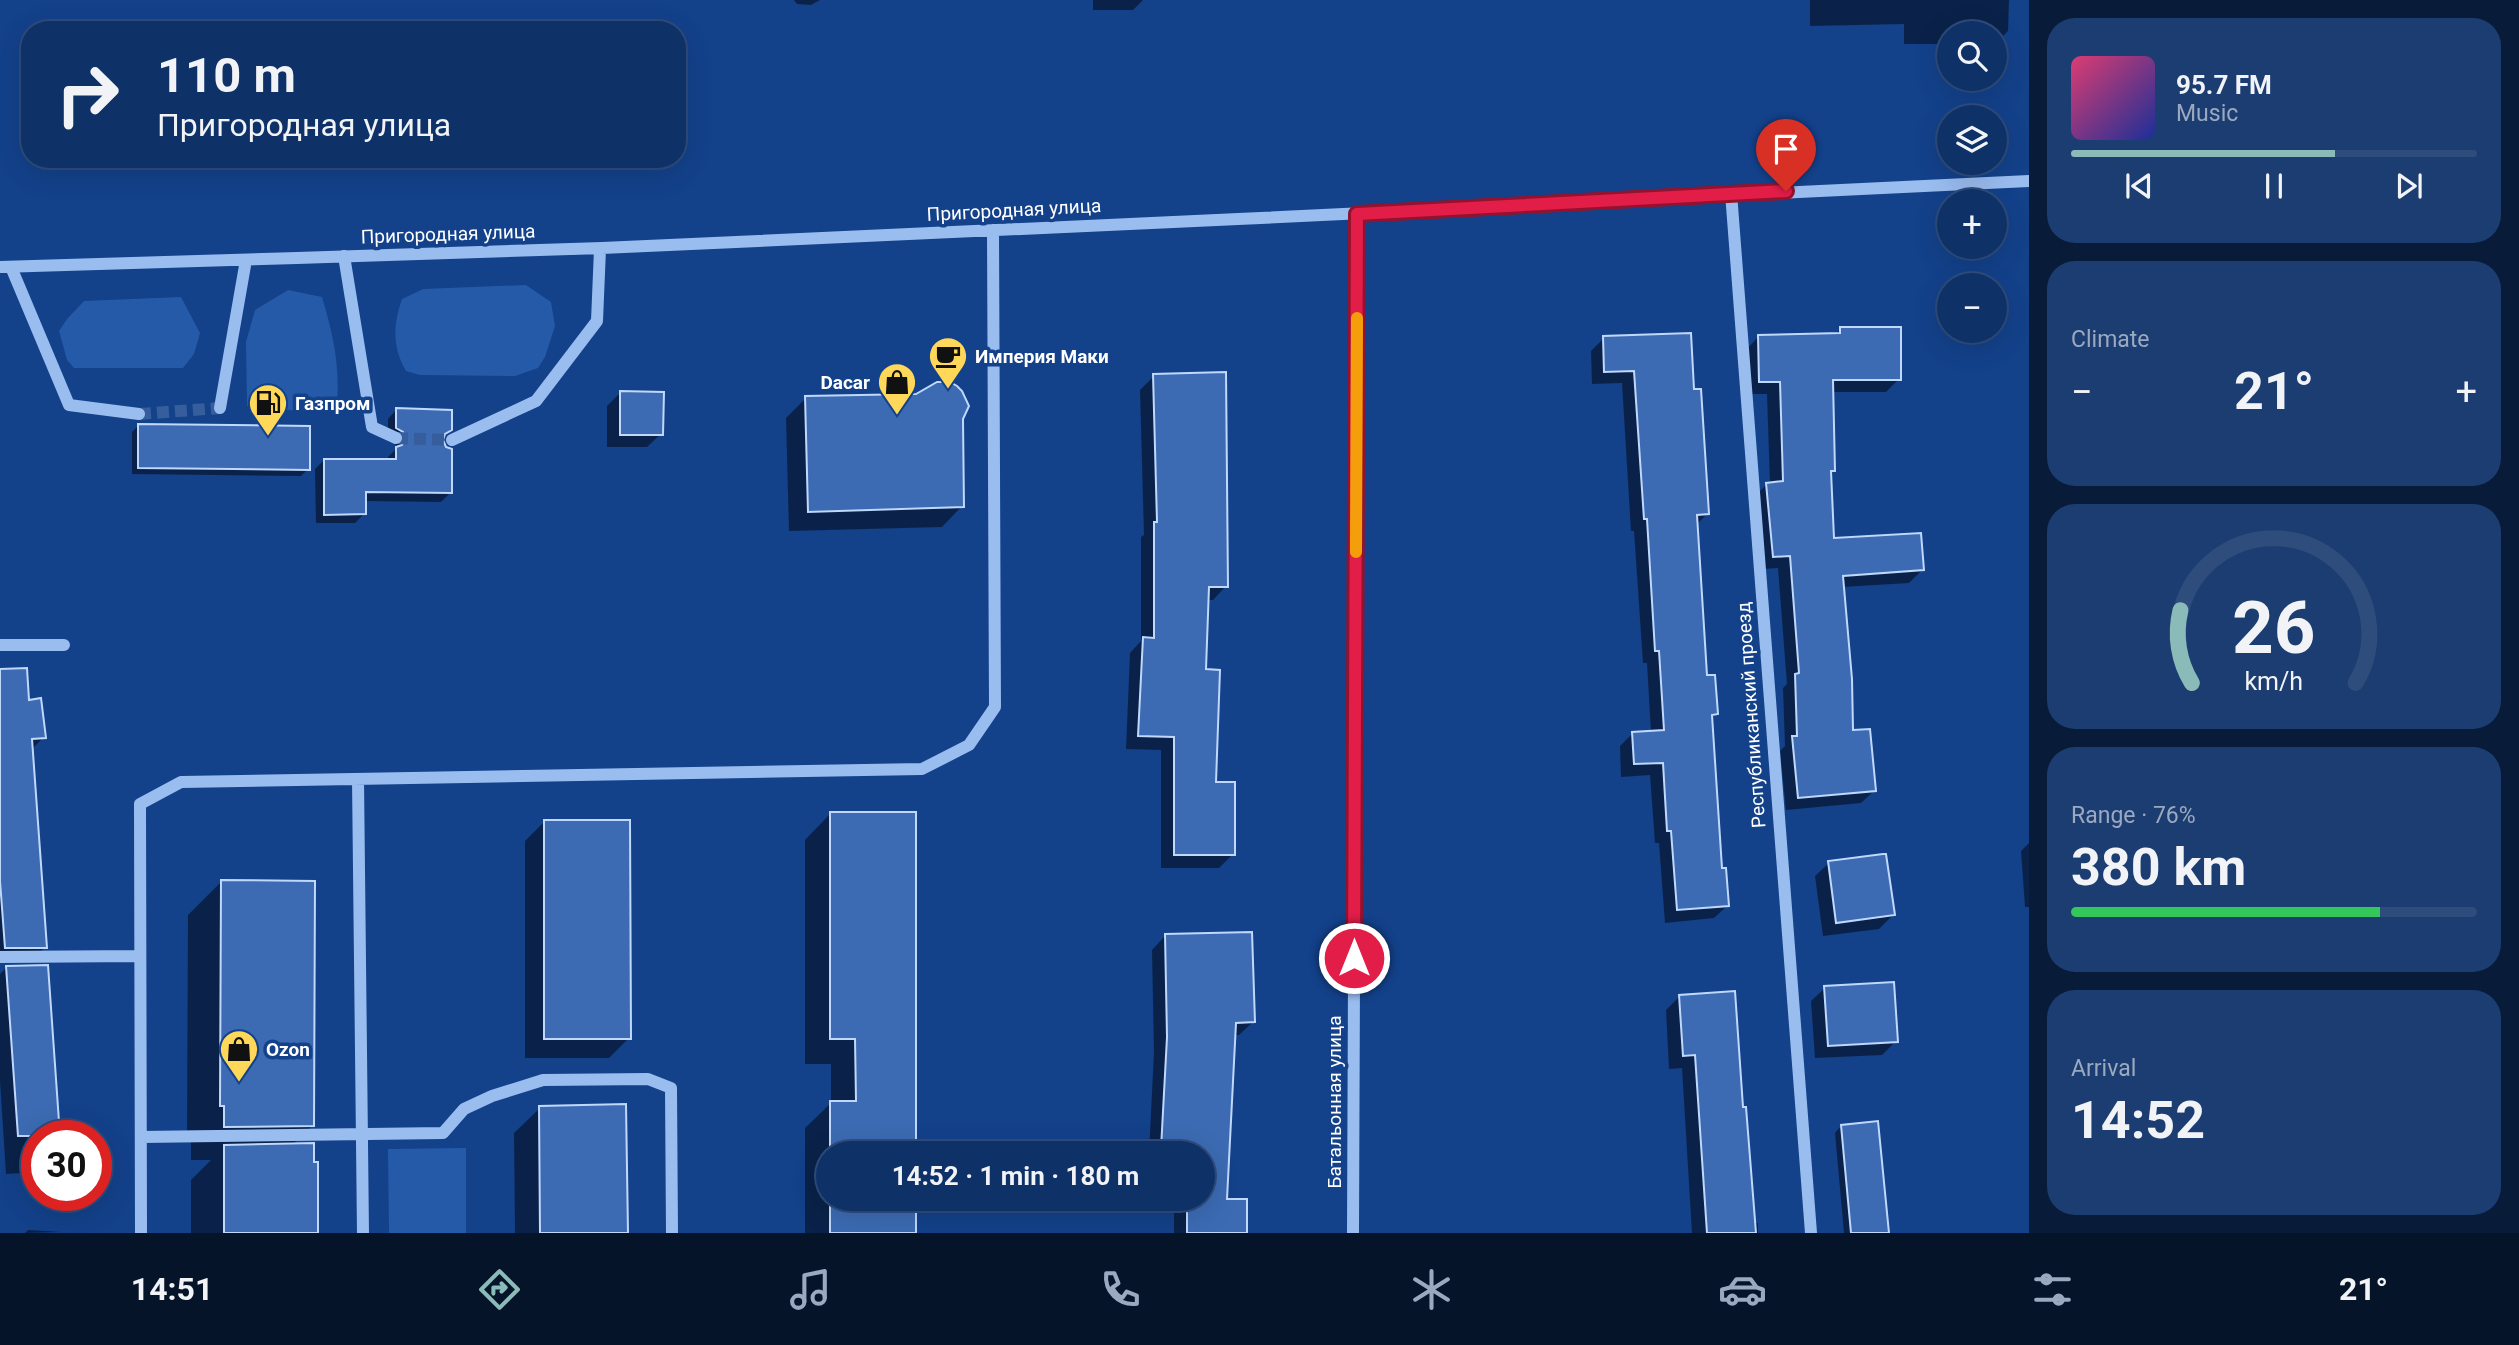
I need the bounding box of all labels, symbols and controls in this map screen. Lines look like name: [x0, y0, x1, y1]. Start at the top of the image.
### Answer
map controls: [1937, 21, 2007, 343]
button: search: [1937, 21, 2007, 91]
text: 110 m: [157, 47, 296, 104]
icon: right: [42, 49, 133, 140]
text: 95.7 FM: [2176, 70, 2272, 100]
text: Music: [2176, 100, 2238, 127]
button: layers: [1937, 105, 2007, 175]
text: Пригородная улица: [157, 106, 451, 144]
pin: [1756, 119, 1816, 191]
icon: arrive: [1767, 130, 1805, 168]
icon: previous: [2120, 167, 2158, 205]
icon: pause: [2255, 167, 2293, 205]
icon: next: [2390, 167, 2428, 205]
button: +: [1937, 189, 2007, 259]
street label: Пригородная улица: [926, 194, 1102, 226]
street label: Пригородная улица: [360, 219, 536, 249]
button: −: [1937, 273, 2007, 343]
text: Climate: [2071, 326, 2150, 353]
cafe icon: Империя Маки: [927, 335, 969, 390]
place label: Империя Маки: [975, 345, 1109, 368]
shop icon: Dacar: [876, 361, 918, 416]
text: 21°: [2234, 361, 2314, 422]
text: −: [2071, 370, 2093, 414]
text: +: [2455, 370, 2477, 414]
place label: Dacar: [820, 371, 870, 394]
fuel station icon: Газпром: [247, 382, 289, 437]
place label: Газпром: [295, 392, 370, 415]
text: 26: [2232, 585, 2316, 671]
street label: Республиканский проезд: [1732, 601, 1770, 829]
text: km/h: [2245, 666, 2303, 695]
text: Range · 76%: [2071, 802, 2196, 829]
text: 380 km: [2071, 837, 2246, 898]
position arrow: [1317, 921, 1391, 995]
street label: Батальонная улица: [1323, 1015, 1346, 1189]
shop icon: Ozon: [218, 1028, 260, 1083]
place label: Ozon: [266, 1038, 310, 1061]
text: Arrival: [2071, 1055, 2136, 1082]
text: 14:52: [2071, 1090, 2205, 1151]
speed limit sign: 30: [21, 1120, 112, 1211]
text: 14:52 · 1 min · 180 m: [892, 1161, 1139, 1191]
icon: directions: [475, 1265, 524, 1314]
icon: music: [786, 1265, 835, 1314]
icon: phone: [1096, 1265, 1145, 1314]
icon: climate: [1407, 1265, 1456, 1314]
icon: car: [1718, 1265, 1767, 1314]
icon: filters: [2028, 1265, 2077, 1314]
text: 14:51: [131, 1270, 213, 1308]
text: 21°: [2339, 1270, 2388, 1308]

